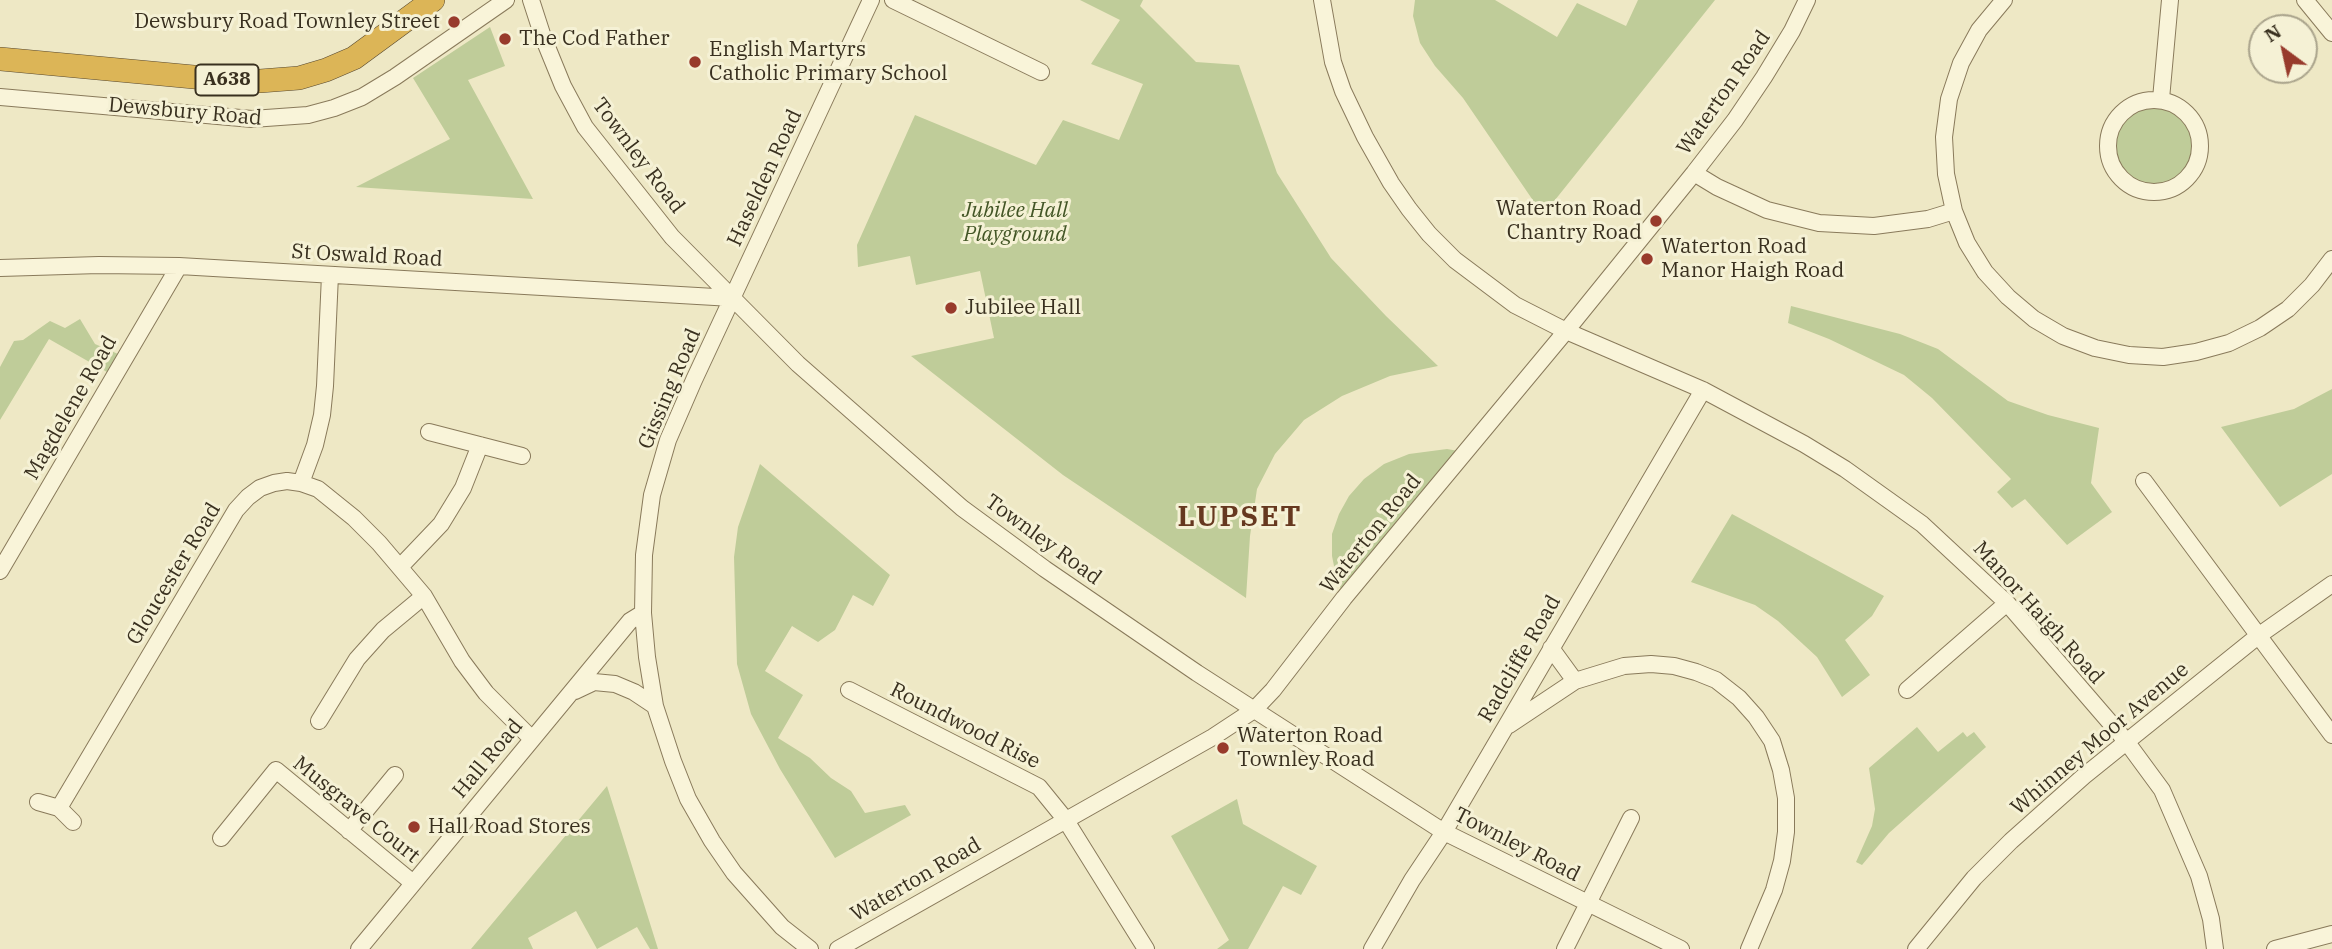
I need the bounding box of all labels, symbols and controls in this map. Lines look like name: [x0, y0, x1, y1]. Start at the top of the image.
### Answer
place label: Dewsbury Road Townley Street: [134, 9, 440, 35]
marker: Dewsbury Road Townley Street: [446, 14, 462, 30]
north arrow: [2248, 14, 2318, 84]
text: N: [2260, 19, 2285, 47]
place label: The Cod Father: [519, 26, 670, 52]
street label: Waterton Road: [1672, 26, 1776, 160]
marker: The Cod Father: [497, 31, 513, 47]
place label: English Martyrs Catholic Primary School: [709, 37, 947, 87]
marker: English Martyrs Catholic Primary School: [687, 54, 703, 70]
road number: A638: [196, 64, 258, 96]
street label: Dewsbury Road: [107, 93, 263, 131]
street label: Townley Road: [586, 93, 690, 219]
street label: Haselden Road: [722, 106, 808, 250]
place label: Waterton Road Chantry Road: [1496, 196, 1642, 246]
park label: Jubilee Hall Playground: [962, 198, 1068, 248]
marker: Waterton Road Chantry Road: [1648, 213, 1664, 229]
place label: Waterton Road Manor Haigh Road: [1661, 234, 1844, 284]
street label: St Oswald Road: [291, 239, 443, 273]
marker: Waterton Road Manor Haigh Road: [1639, 251, 1655, 267]
place label: Jubilee Hall: [965, 295, 1081, 321]
marker: Jubilee Hall: [943, 300, 959, 316]
street label: Gissing Road: [633, 325, 707, 453]
street label: Magdelene Road: [20, 331, 122, 485]
street label: Waterton Road: [1315, 469, 1427, 599]
street label: Townley Road: [980, 489, 1106, 591]
street label: Gloucester Road: [122, 498, 226, 650]
district label: LUPSET: [1178, 501, 1302, 535]
street label: Manor Haigh Road: [1967, 536, 2109, 690]
street label: Radcliffe Road: [1473, 591, 1567, 727]
street label: Whinney Moor Avenue: [2006, 657, 2194, 821]
street label: Roundwood Rise: [886, 677, 1044, 775]
street label: Hall Road: [448, 714, 528, 804]
place label: Waterton Road Townley Road: [1237, 723, 1383, 773]
marker: Waterton Road Townley Road: [1215, 740, 1231, 756]
street label: Musgrave Court: [288, 751, 424, 869]
street label: Townley Road: [1450, 802, 1584, 888]
place label: Hall Road Stores: [428, 814, 591, 840]
marker: Hall Road Stores: [406, 819, 422, 835]
street label: Waterton Road: [846, 833, 986, 927]

